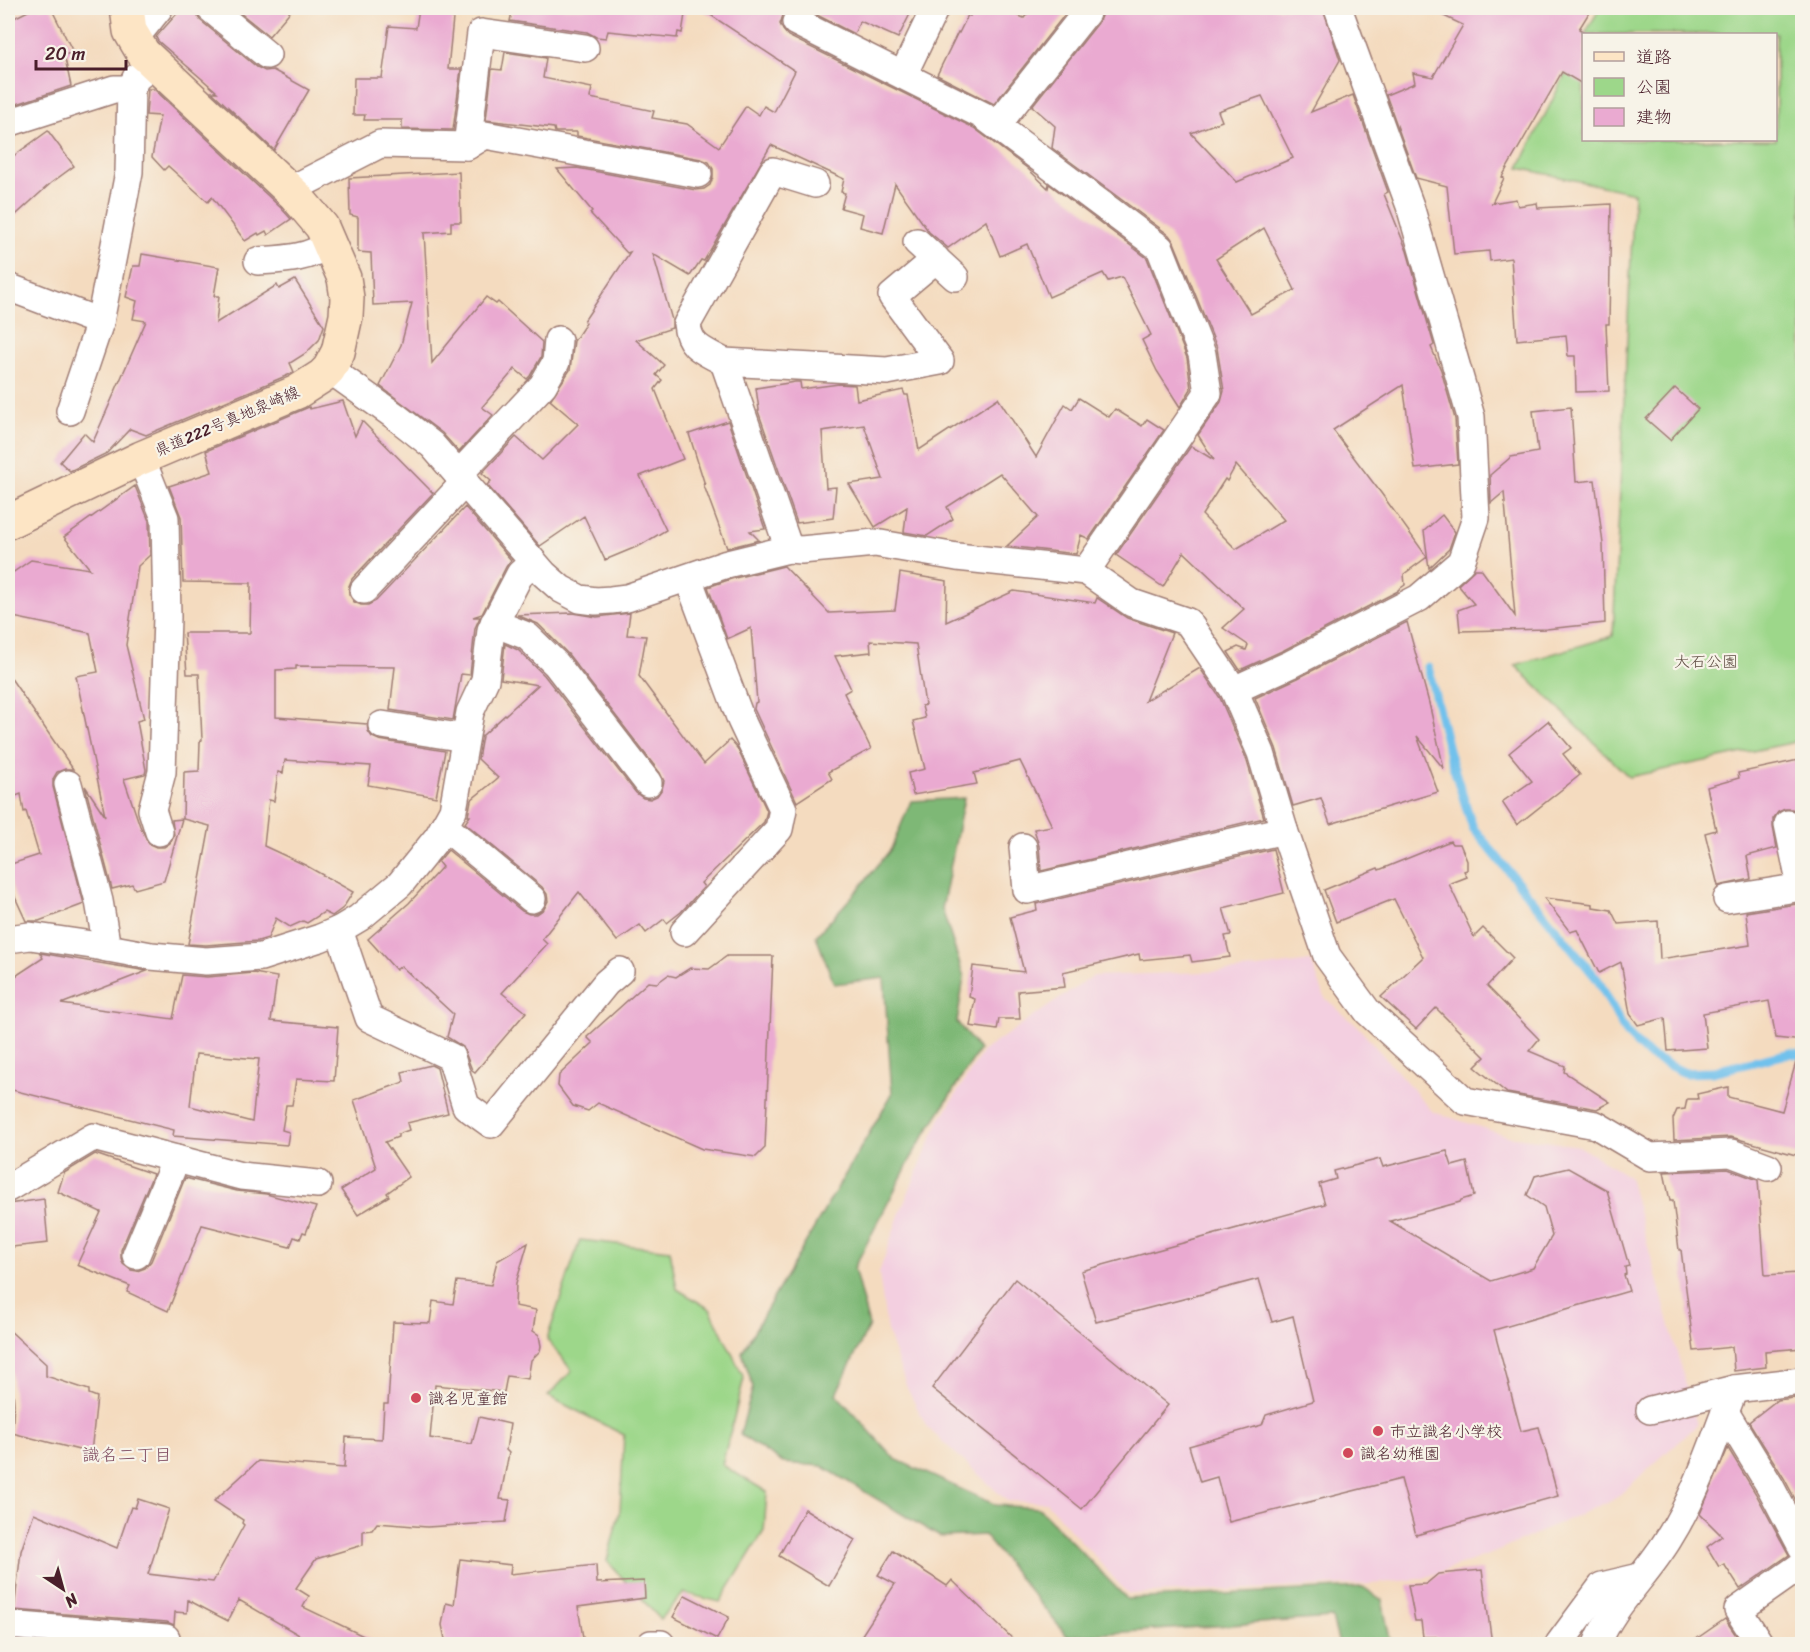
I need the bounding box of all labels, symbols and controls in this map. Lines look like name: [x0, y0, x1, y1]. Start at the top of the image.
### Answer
scale bar: [36, 33, 126, 71]
legend: [1582, 33, 1777, 141]
text: 20 m: [45, 38, 85, 70]
text: 道路: [1636, 41, 1672, 73]
text: 公園: [1636, 71, 1672, 103]
text: 建物: [1636, 101, 1672, 133]
street label: 県道222号真地泉崎線: [150, 377, 304, 465]
park label: 大石公園: [1674, 647, 1738, 676]
place label: 識名児童館: [428, 1384, 508, 1413]
marker: 識名児童館: [409, 1391, 423, 1405]
place label: 市立識名小学校: [1390, 1417, 1502, 1446]
marker: 市立識名小学校: [1371, 1424, 1385, 1438]
district label: 識名二丁目: [82, 1439, 172, 1471]
place label: 識名幼稚園: [1360, 1439, 1440, 1468]
marker: 識名幼稚園: [1341, 1446, 1355, 1460]
north arrow: [33, 1559, 93, 1619]
text: N: [58, 1585, 85, 1616]

